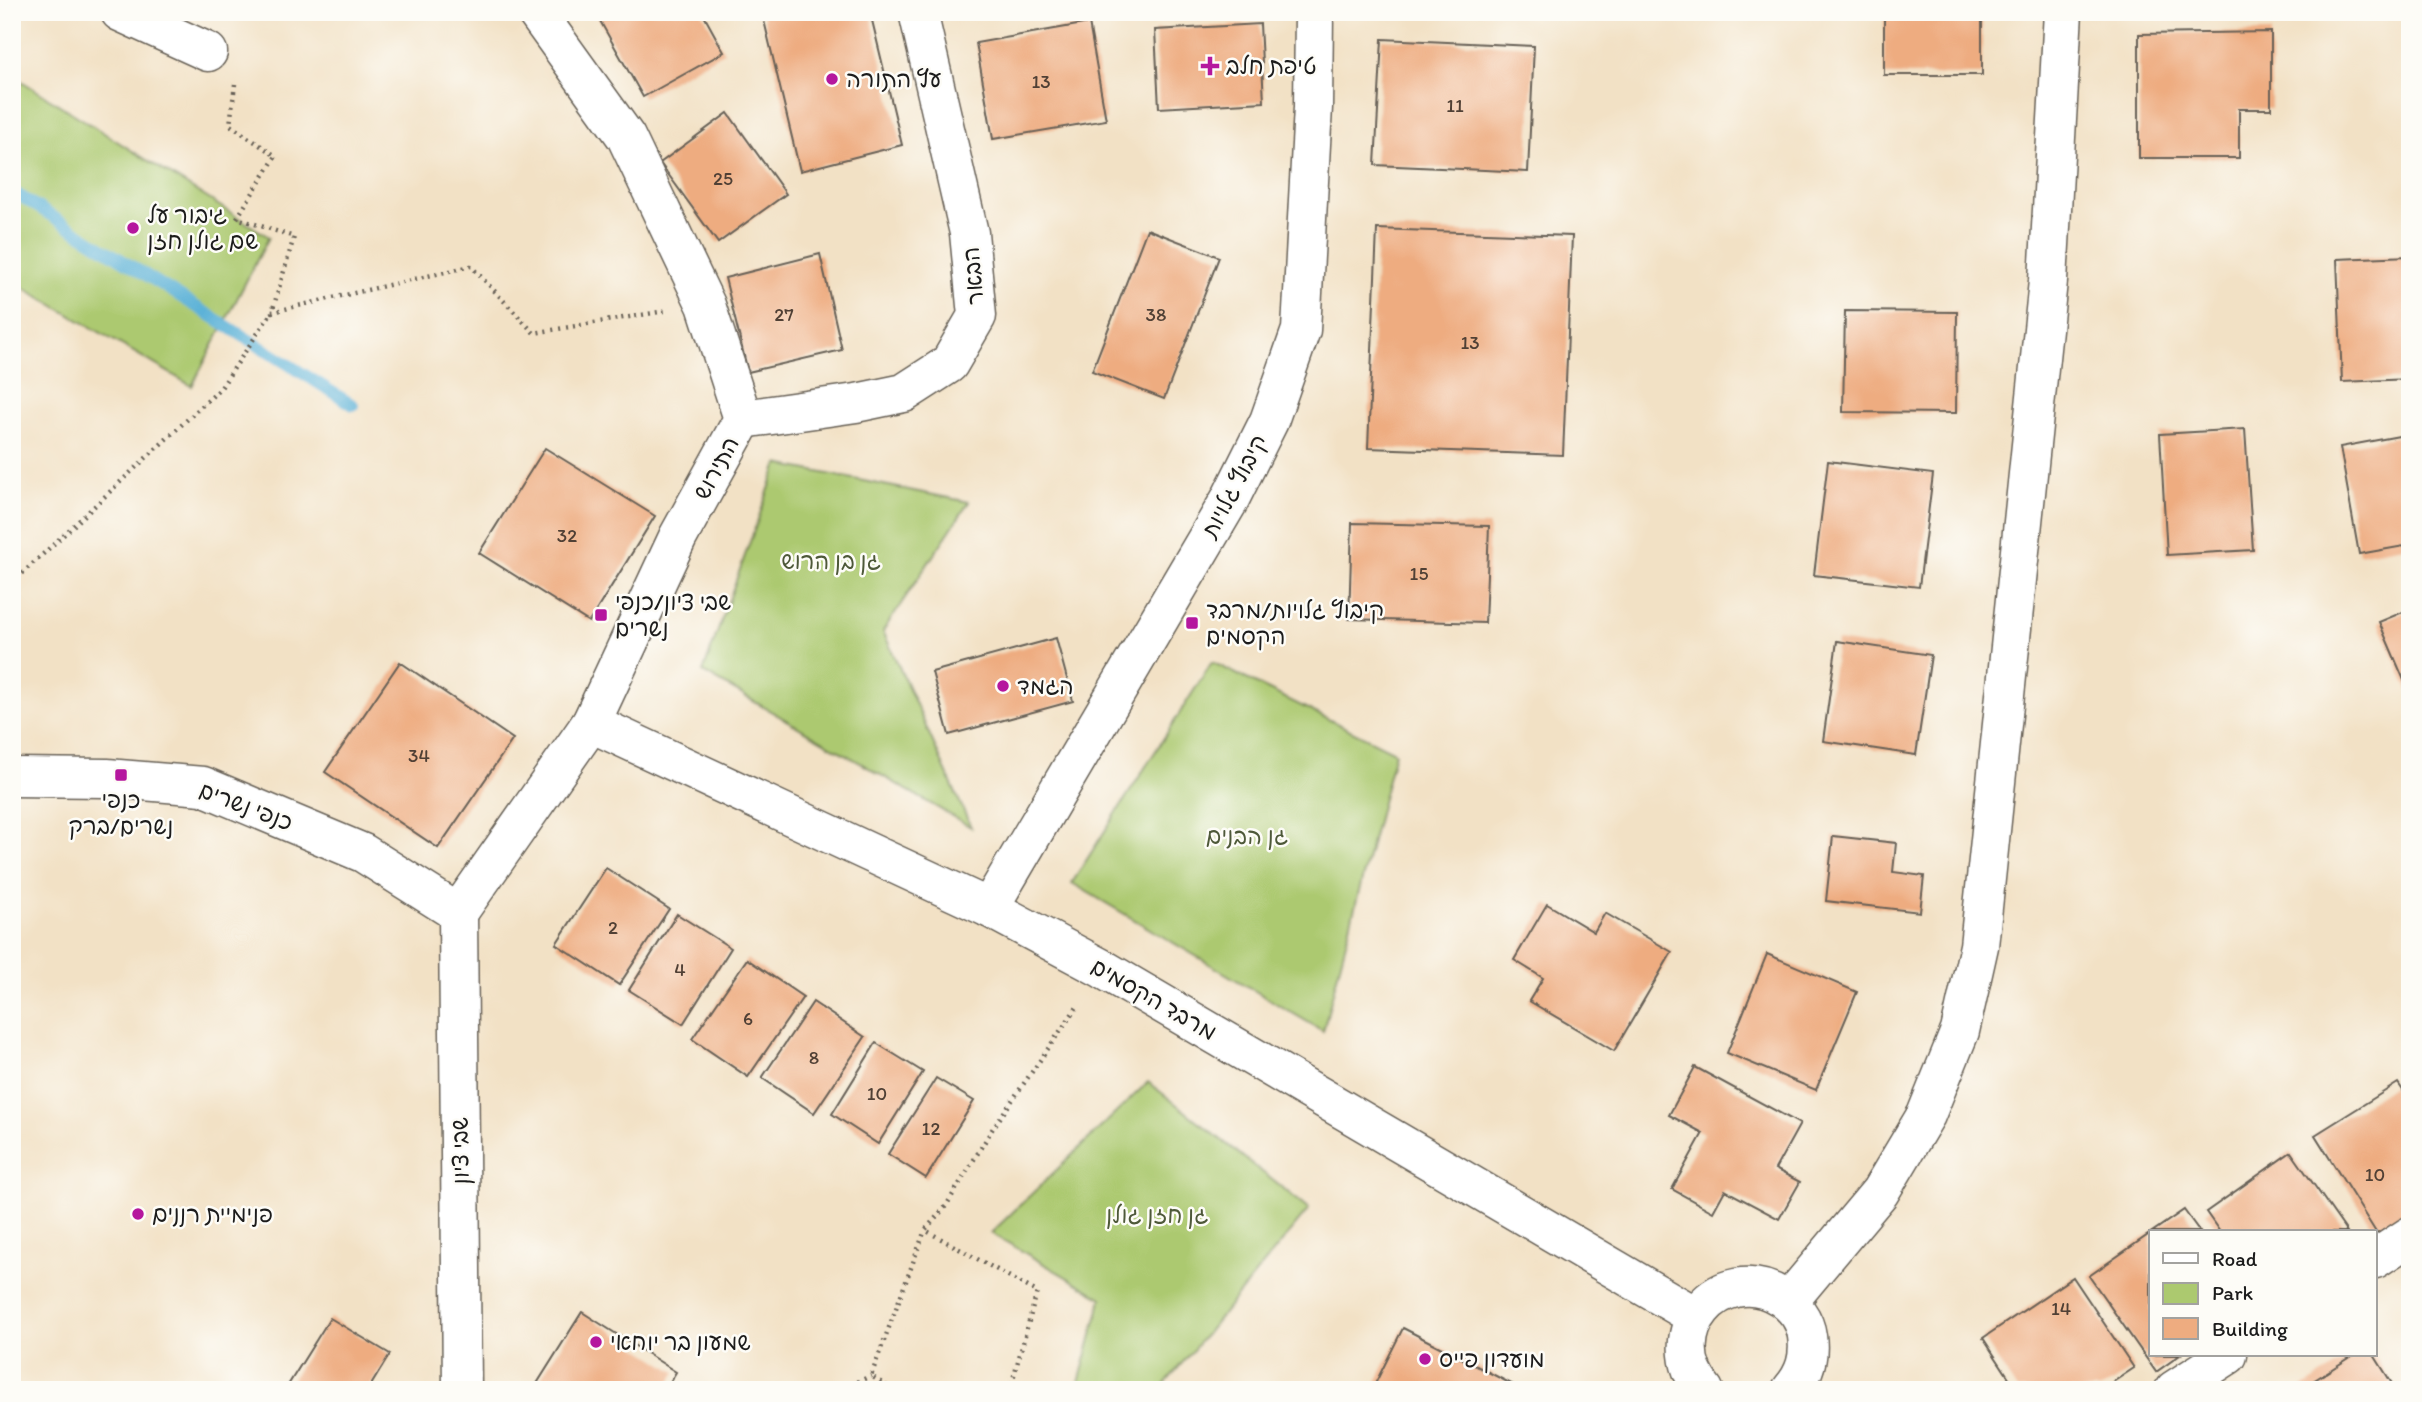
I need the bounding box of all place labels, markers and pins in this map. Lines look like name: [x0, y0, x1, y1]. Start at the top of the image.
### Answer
place label: טיפת חלב: [1226, 52, 1317, 80]
marker: טיפת חלב: [1200, 56, 1220, 76]
place label: עץ התורה: [846, 65, 942, 93]
marker: עץ התורה: [824, 71, 840, 87]
place label: גיבור על שם גולן חזן: [147, 201, 258, 255]
marker: גיבור על שם גולן חזן: [125, 220, 141, 236]
place label: שבי ציון/כנפי נשרים: [615, 588, 731, 642]
place label: קיבוץ גלויות/מרבד הקסמים: [1206, 596, 1384, 651]
marker: שבי ציון/כנפי נשרים: [593, 607, 609, 623]
marker: קיבוץ גלויות/מרבד הקסמים: [1184, 615, 1200, 631]
place label: הגמד: [1017, 672, 1074, 700]
marker: הגמד: [995, 678, 1011, 694]
marker: כנפי נשרים/ברק: [113, 767, 129, 783]
place label: כנפי נשרים/ברק: [69, 786, 173, 840]
place label: פנימיית רננים: [152, 1200, 273, 1228]
marker: פנימיית רננים: [130, 1206, 146, 1222]
place label: שמעון בר יוחאי: [610, 1328, 751, 1356]
marker: שמעון בר יוחאי: [588, 1334, 604, 1350]
place label: מועדון פייס: [1439, 1345, 1545, 1374]
marker: מועדון פייס: [1417, 1351, 1433, 1367]

